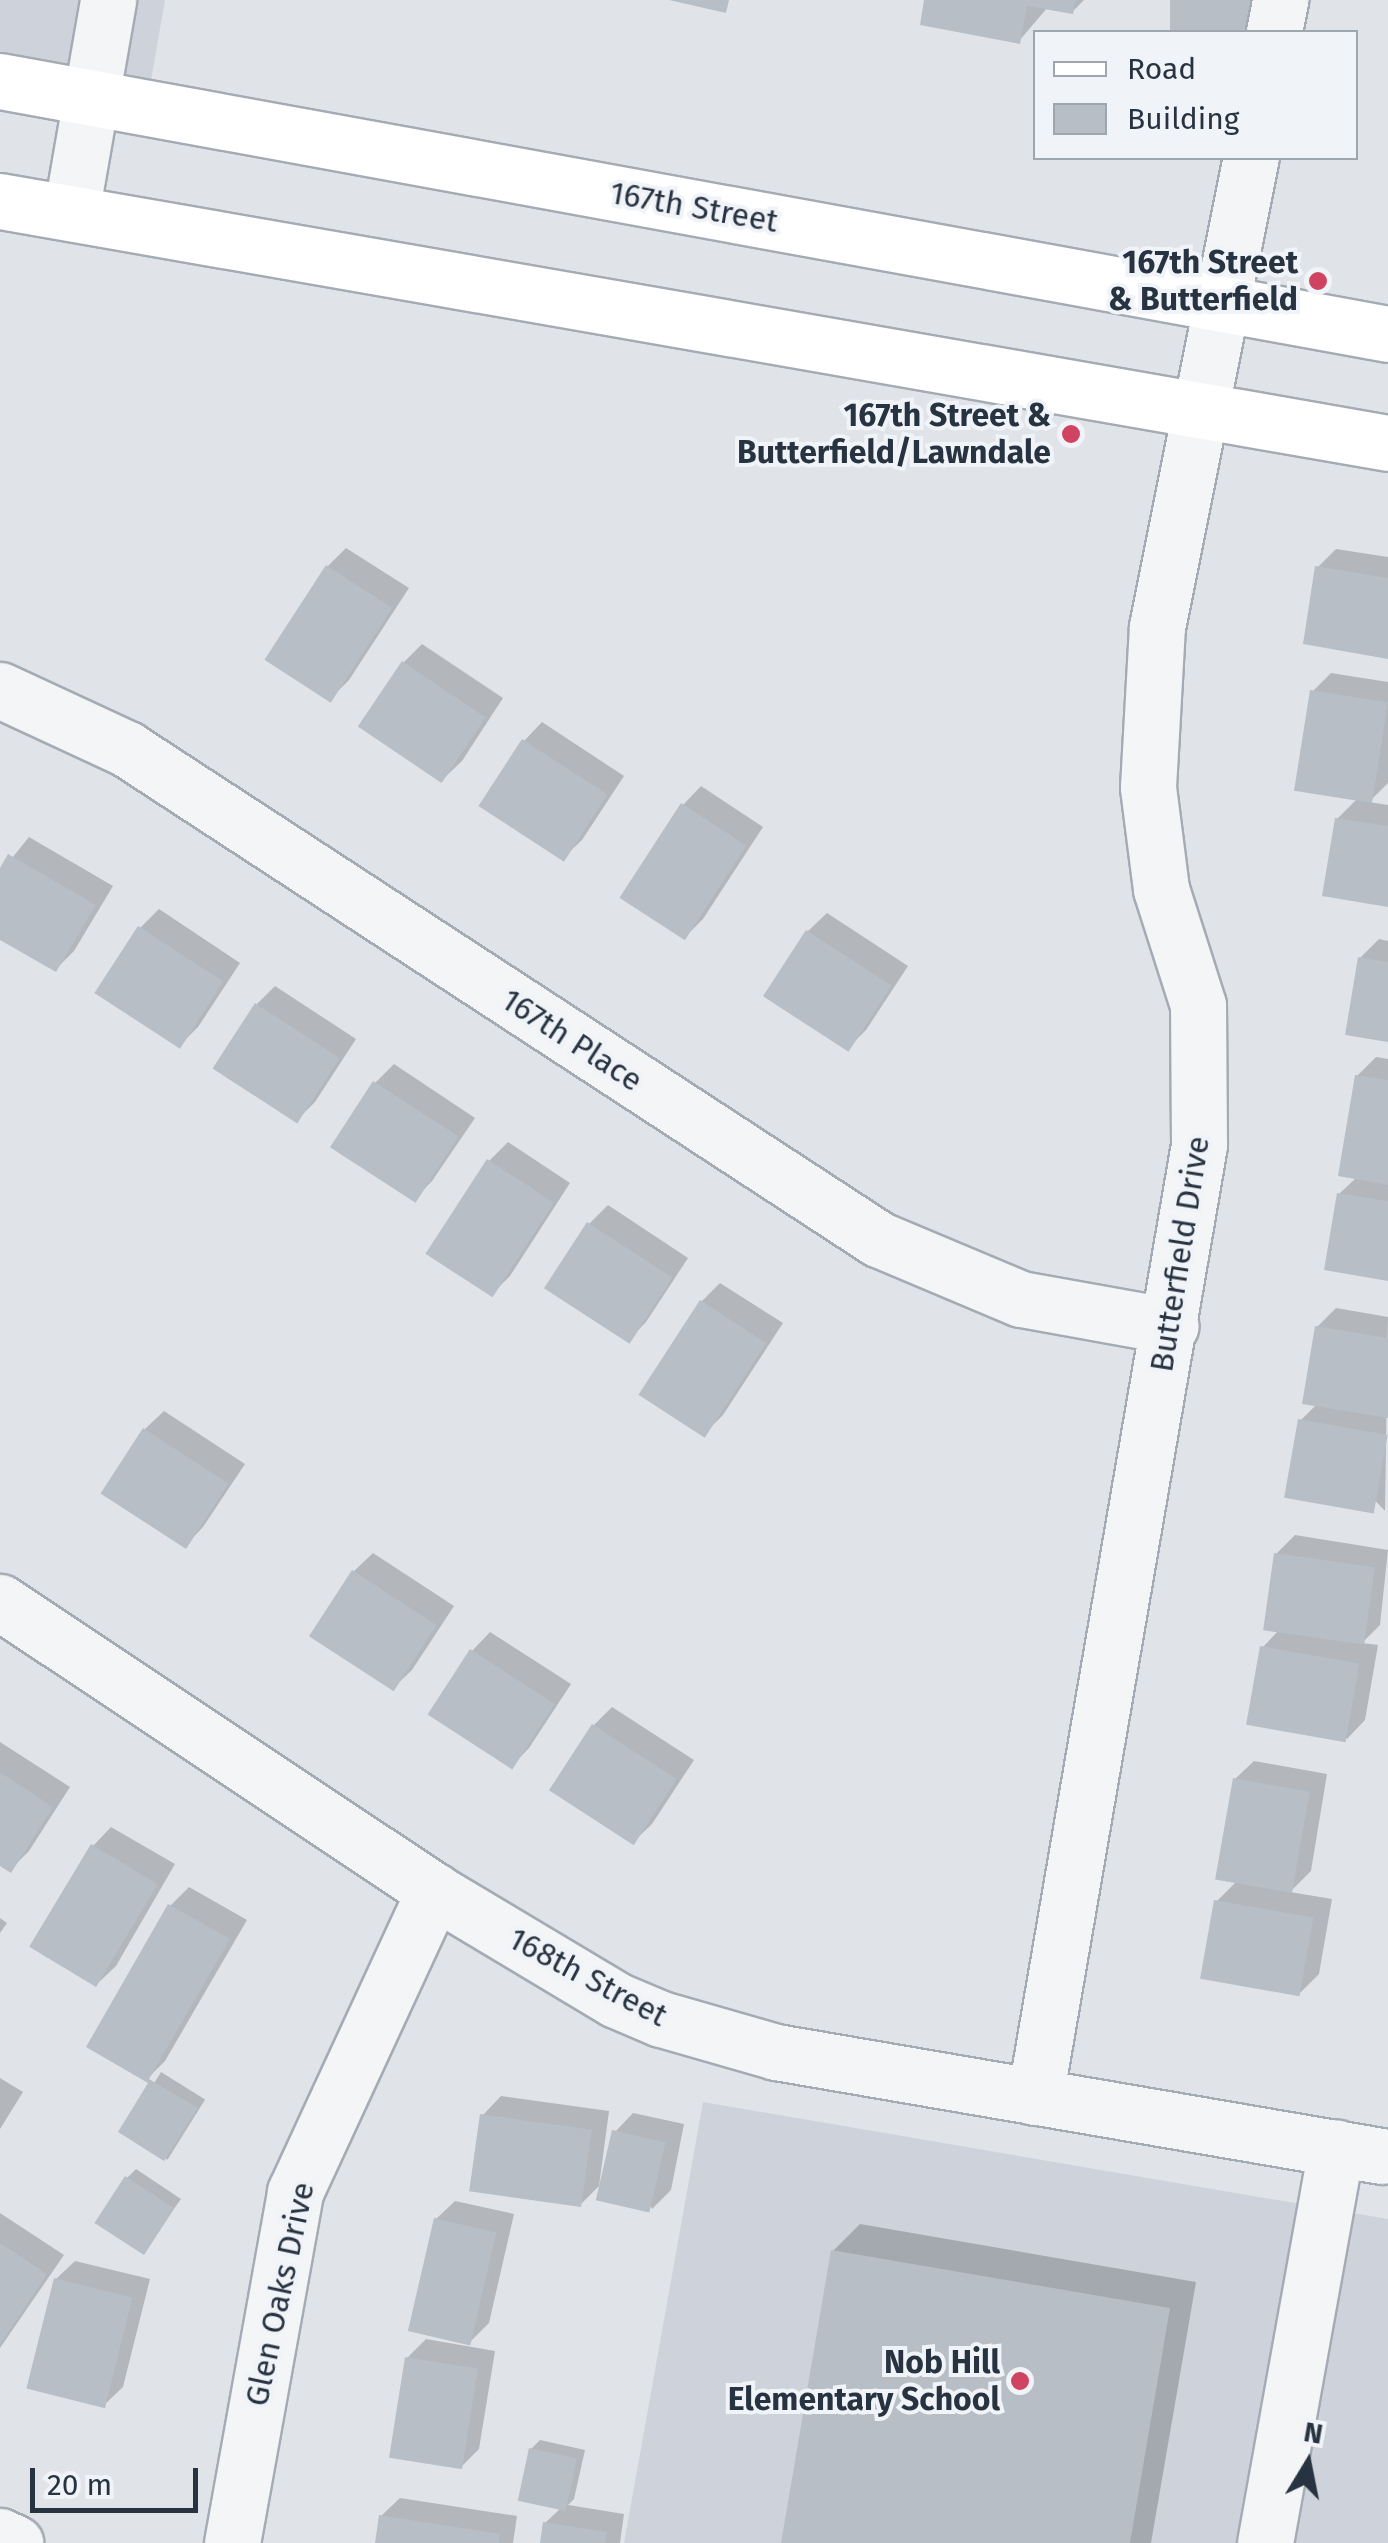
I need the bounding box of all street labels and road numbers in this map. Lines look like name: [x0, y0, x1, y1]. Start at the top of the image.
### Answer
street label: 167th Street: [607, 173, 781, 241]
street label: 167th Place: [494, 980, 650, 1100]
street label: Butterfield Drive: [1142, 1133, 1218, 1375]
street label: 168th Street: [502, 1919, 674, 2035]
street label: Glen Oaks Drive: [238, 2178, 322, 2410]

